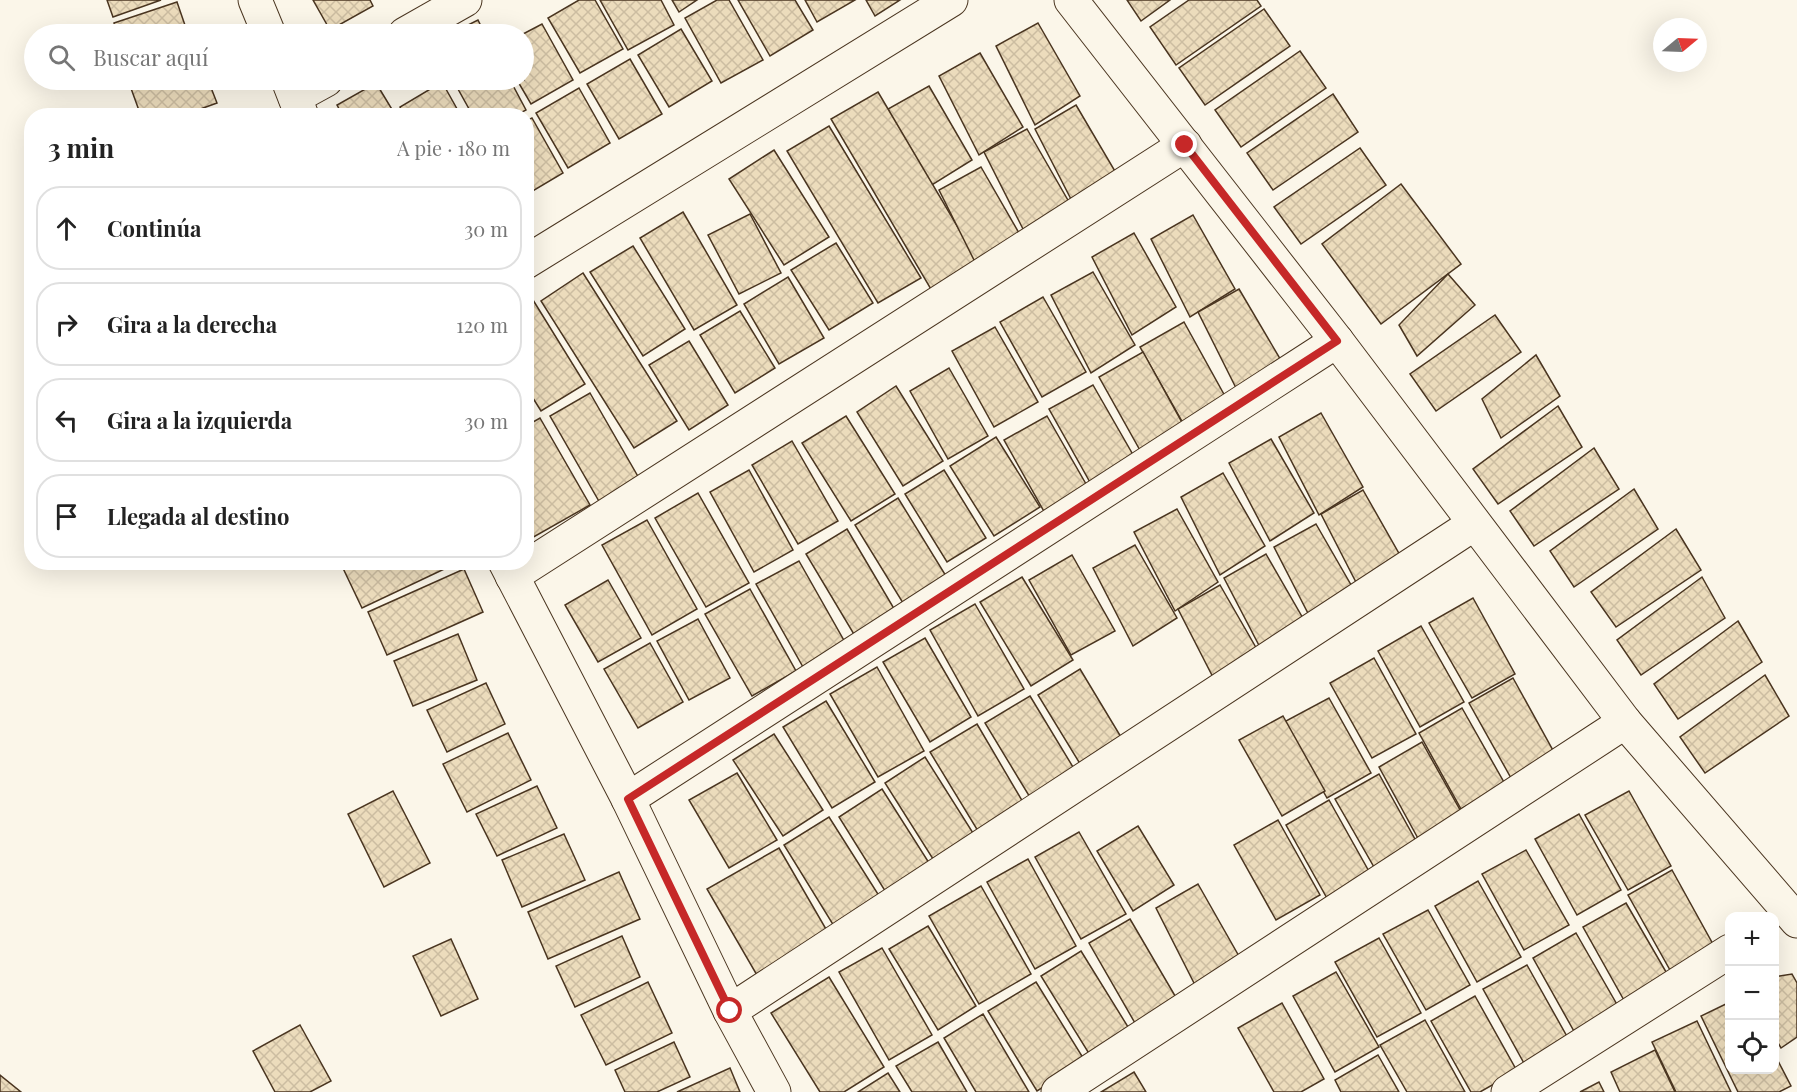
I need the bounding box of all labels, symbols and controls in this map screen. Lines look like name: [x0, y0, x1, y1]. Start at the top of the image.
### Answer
north arrow: [1653, 18, 1707, 72]
search box: [24, 24, 534, 90]
icon: search: [45, 41, 78, 74]
text: Buscar aquí: [93, 42, 208, 72]
text: 3 min: [48, 130, 114, 165]
route end: [1171, 131, 1197, 157]
text: A pie · 180 m: [397, 134, 510, 161]
icon: ahead: [50, 212, 83, 245]
text: Continúa: [107, 213, 201, 243]
text: 30 m: [464, 215, 508, 242]
icon: right: [50, 308, 83, 341]
text: Gira a la derecha: [107, 309, 277, 339]
text: 120 m: [456, 311, 508, 338]
icon: left: [50, 404, 83, 437]
text: Gira a la izquierda: [107, 405, 292, 435]
text: 30 m: [464, 407, 508, 434]
icon: arrive: [50, 500, 83, 533]
text: Llegada al destino: [107, 501, 289, 531]
map controls: [1725, 912, 1779, 1074]
button: +: [1725, 912, 1779, 966]
button: −: [1725, 966, 1779, 1020]
route start: [716, 997, 742, 1023]
button: locate: [1725, 1020, 1779, 1074]

